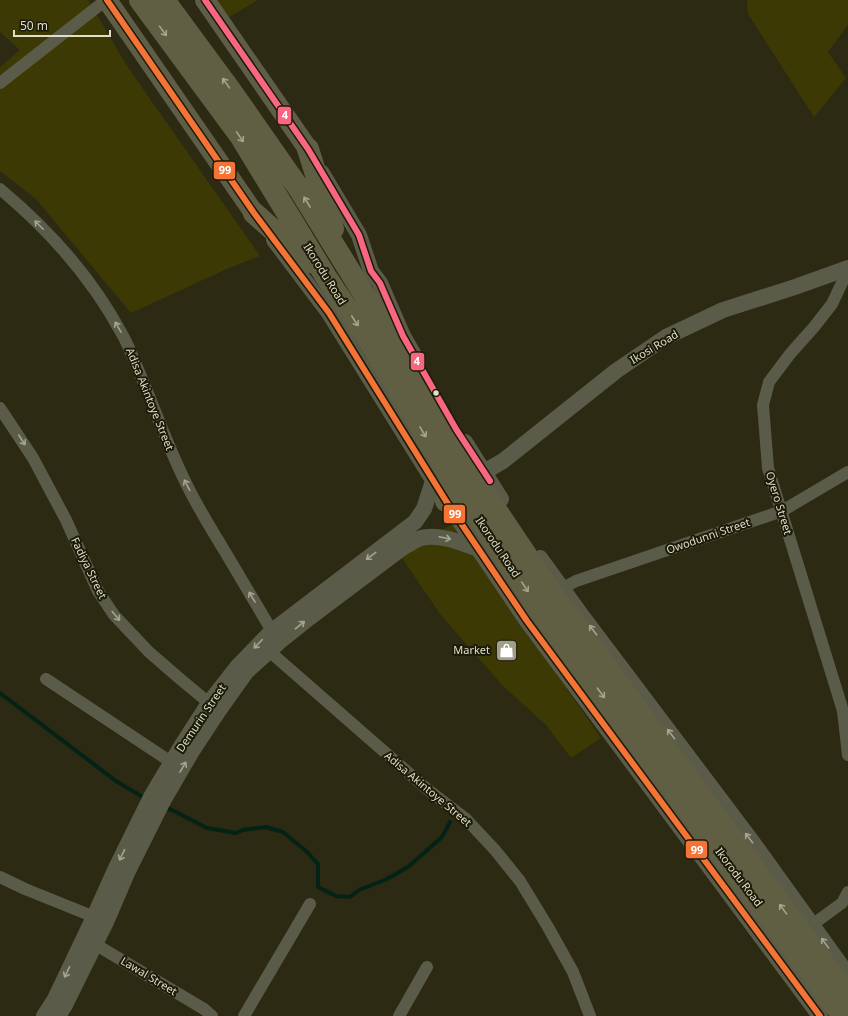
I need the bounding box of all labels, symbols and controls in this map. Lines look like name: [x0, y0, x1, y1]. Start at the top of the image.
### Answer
scale bar: [14, 12, 110, 38]
text: 50 m: [20, 17, 48, 34]
one-way arrow: [159, 26, 168, 37]
one-way arrow: [222, 78, 230, 89]
line badge: 4: [277, 106, 292, 125]
text: 4: [282, 107, 289, 122]
one-way arrow: [236, 131, 244, 142]
line badge: 99: [213, 161, 236, 180]
text: 99: [219, 162, 231, 177]
one-way arrow: [303, 197, 311, 208]
one-way arrow: [34, 220, 44, 230]
street label: Ikorodu Road: [300, 240, 350, 307]
one-way arrow: [351, 315, 359, 326]
one-way arrow: [114, 321, 122, 333]
street label: Ikosi Road: [627, 326, 681, 367]
street label: Adisa Akintoye Street: [123, 345, 178, 452]
line badge: 4: [410, 352, 425, 371]
text: 4: [414, 353, 421, 368]
unlabelled marker: [431, 388, 441, 398]
one-way arrow: [420, 426, 428, 438]
one-way arrow: [18, 434, 26, 446]
street label: Oyero Street: [763, 470, 796, 536]
one-way arrow: [183, 479, 190, 491]
line badge: 99: [443, 504, 466, 524]
text: 99: [449, 506, 461, 521]
street label: Ikorodu Road: [473, 513, 524, 580]
street label: Owodunni Street: [664, 514, 752, 557]
street label: Fadiya Street: [68, 534, 111, 601]
one-way arrow: [438, 535, 451, 543]
one-way arrow: [366, 551, 377, 560]
one-way arrow: [521, 582, 529, 593]
one-way arrow: [247, 591, 255, 603]
one-way arrow: [111, 611, 120, 621]
one-way arrow: [294, 620, 305, 629]
one-way arrow: [589, 625, 597, 636]
shop icon: Market: [493, 637, 519, 663]
one-way arrow: [253, 639, 263, 649]
place label: Market: [453, 642, 490, 657]
street label: Demurin Street: [172, 681, 229, 755]
one-way arrow: [597, 687, 605, 698]
one-way arrow: [667, 728, 675, 739]
street label: Adisa Akintoye Street: [382, 748, 475, 829]
one-way arrow: [179, 761, 187, 773]
one-way arrow: [745, 832, 753, 843]
line badge: 99: [685, 840, 708, 859]
text: 99: [691, 842, 703, 857]
street label: Ikorodu Road: [712, 844, 766, 909]
one-way arrow: [118, 848, 126, 860]
one-way arrow: [779, 903, 787, 914]
one-way arrow: [821, 938, 829, 949]
street label: Lawal Street: [118, 953, 180, 998]
one-way arrow: [63, 966, 70, 978]

